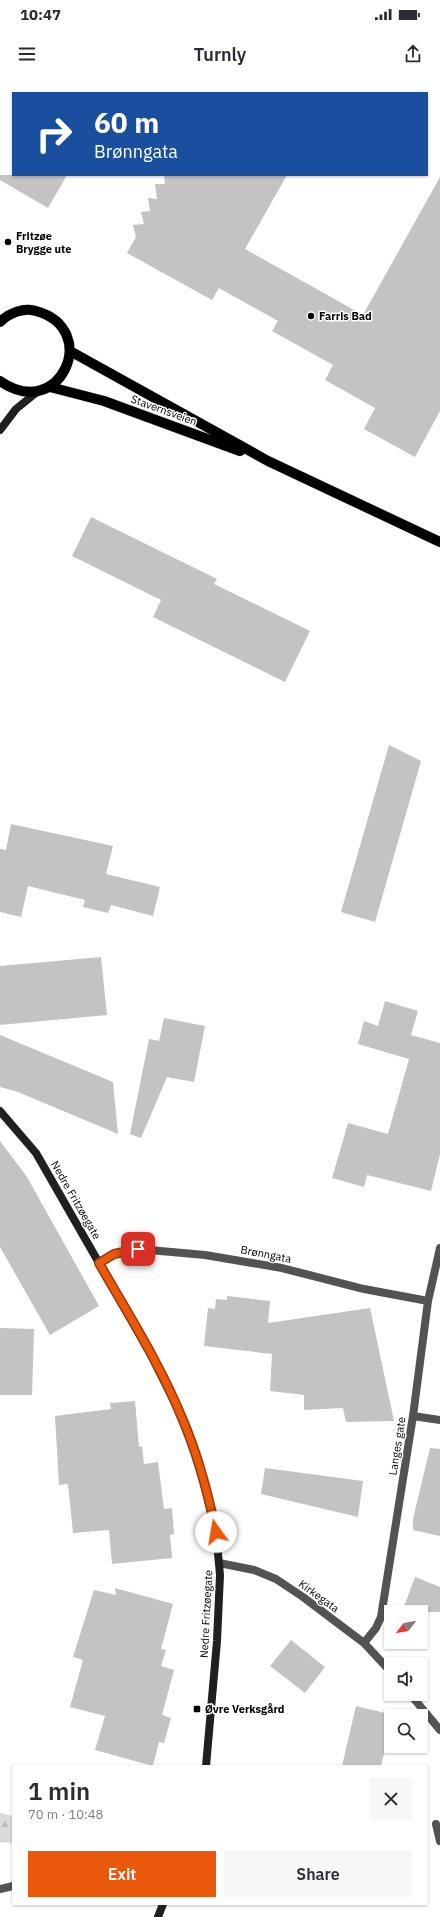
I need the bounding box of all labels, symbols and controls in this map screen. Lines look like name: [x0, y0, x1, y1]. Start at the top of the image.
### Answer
text: 10:47: [20, 5, 61, 24]
icon: menu: [16, 43, 38, 65]
text: Turnly: [194, 43, 246, 66]
icon: share: [402, 43, 424, 65]
text: 60 m: [94, 104, 159, 141]
icon: right: [28, 108, 80, 160]
text: Brønngata: [94, 140, 178, 163]
place label: Fritzøe Brygge ute: [16, 229, 71, 256]
marker: Fritzøe Brygge ute: [3, 237, 13, 247]
place label: Farris Bad: [319, 309, 372, 323]
marker: Farris Bad: [306, 311, 316, 321]
street label: Stavernsveien: [129, 392, 199, 428]
street label: Nedre Fritzøegate: [48, 1158, 104, 1242]
pin: [121, 1232, 155, 1266]
icon: arrive: [127, 1238, 149, 1260]
street label: Brønngata: [239, 1242, 293, 1266]
street label: Langes gate: [385, 1416, 409, 1476]
position arrow: [195, 1511, 237, 1553]
street label: Nedre Fritzøegate: [197, 1570, 215, 1658]
street label: Kirkegata: [296, 1577, 342, 1615]
north arrow: [384, 1605, 428, 1649]
map controls: [384, 1605, 428, 1753]
button: sound: [384, 1657, 428, 1701]
place label: Øvre Verksgård: [205, 1702, 285, 1716]
marker: Øvre Verksgård: [192, 1704, 202, 1714]
button: search: [384, 1709, 428, 1753]
text: 1 min: [28, 1775, 90, 1807]
button: close: [370, 1778, 412, 1820]
text: 70 m · 10:48: [28, 1806, 103, 1823]
button: Exit: [28, 1851, 216, 1897]
button: Share: [224, 1851, 412, 1897]

